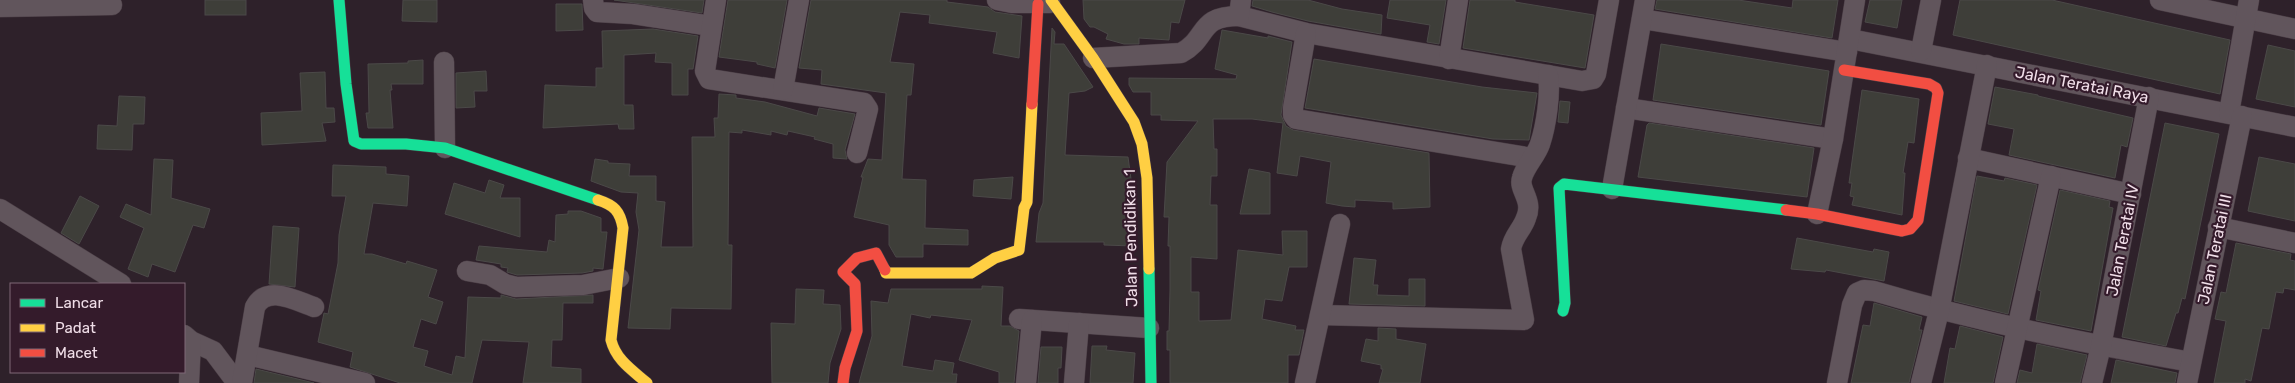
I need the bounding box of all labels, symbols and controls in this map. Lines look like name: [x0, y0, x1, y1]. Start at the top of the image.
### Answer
street label: Jalan Teratai Raya: [2014, 62, 2150, 107]
street label: Jalan Pendidikan 1: [1120, 169, 1141, 307]
street label: Jalan Teratai IV: [2102, 182, 2143, 298]
street label: Jalan Teratai III: [2194, 192, 2235, 306]
legend: [10, 283, 185, 373]
text: Lancar: [55, 294, 103, 312]
text: Padat: [55, 319, 96, 337]
text: Macet: [55, 344, 98, 362]

